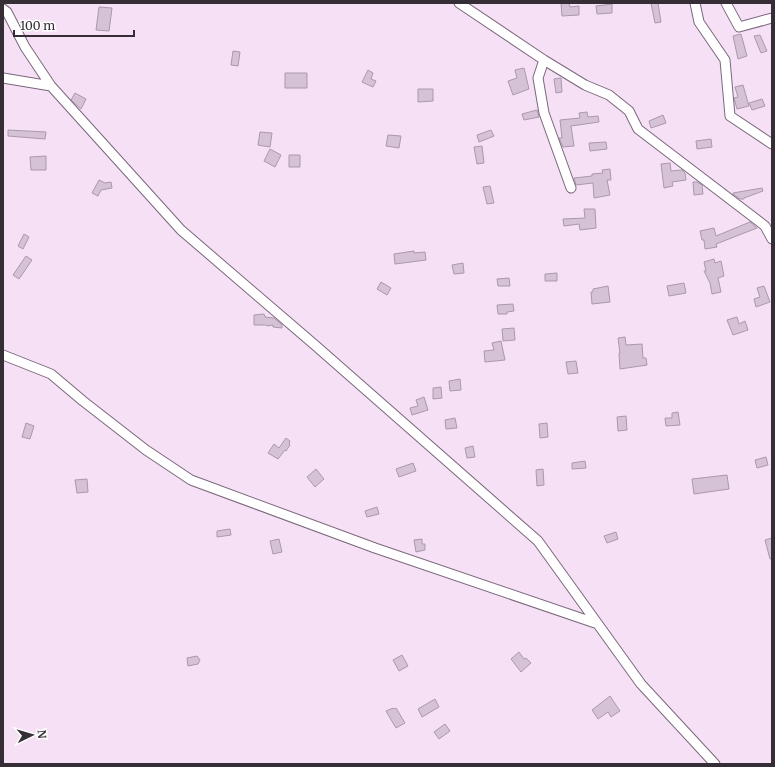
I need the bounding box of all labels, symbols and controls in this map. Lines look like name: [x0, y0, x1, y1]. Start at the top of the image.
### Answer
scale bar: [14, 12, 134, 38]
text: 100 m: [20, 18, 55, 33]
north arrow: [12, 715, 52, 755]
text: N: [35, 729, 49, 739]

